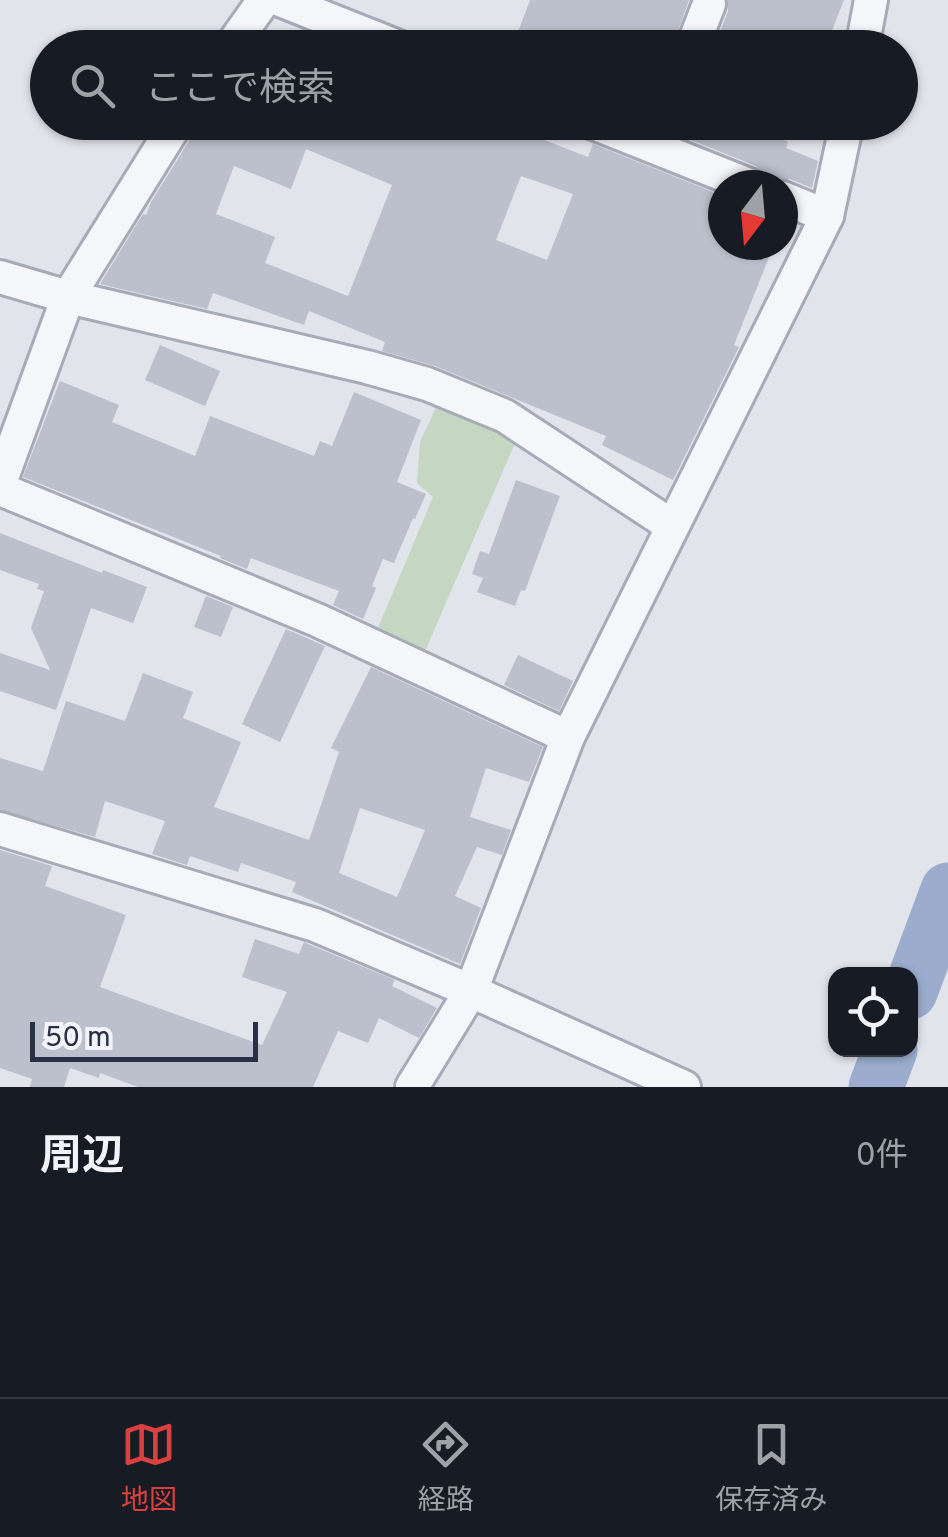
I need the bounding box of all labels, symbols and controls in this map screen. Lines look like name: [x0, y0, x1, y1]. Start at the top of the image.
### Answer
search box: [30, 30, 918, 140]
icon: search: [65, 58, 120, 113]
text: ここで検索: [145, 66, 335, 115]
north arrow: [708, 170, 798, 260]
map controls: [828, 967, 918, 1057]
button: locate: [828, 967, 918, 1057]
scale bar: [30, 1017, 258, 1062]
text: 50 m: [45, 1021, 111, 1057]
text: 周辺: [40, 1132, 124, 1185]
text: 0件: [855, 1137, 908, 1177]
tab: 地図: [121, 1417, 177, 1520]
tab: 経路: [418, 1417, 474, 1520]
tab: 保存済み: [715, 1417, 827, 1520]

